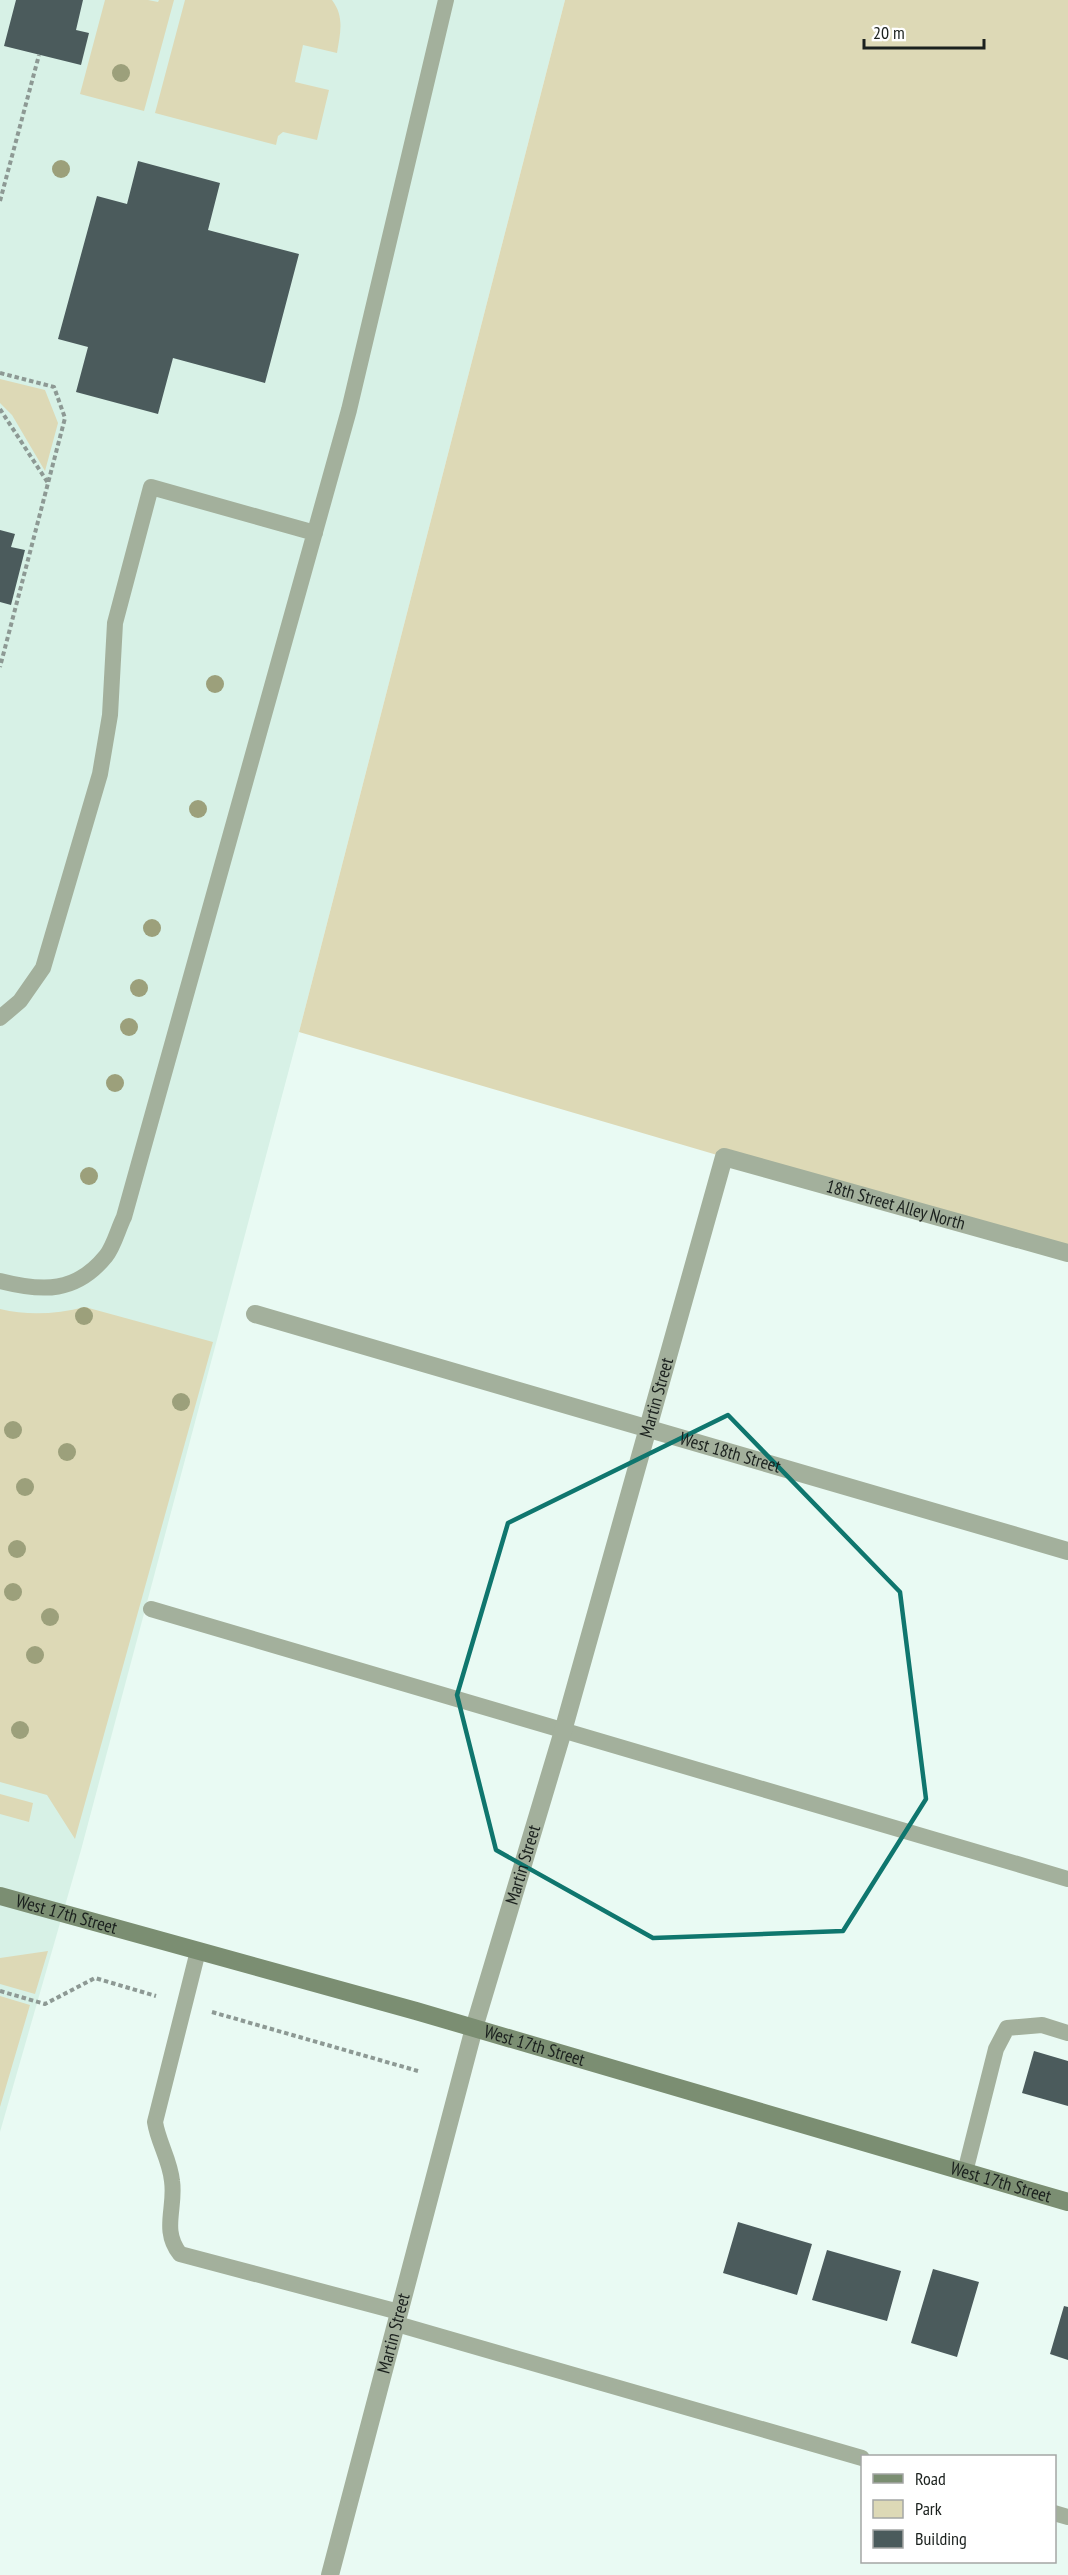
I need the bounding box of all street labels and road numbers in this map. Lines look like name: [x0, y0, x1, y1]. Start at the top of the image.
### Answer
street label: 18th Street Alley North: [824, 1174, 968, 1235]
street label: Martin Street: [634, 1355, 678, 1440]
street label: West 18th Street: [677, 1426, 784, 1478]
street label: Martin Street: [500, 1822, 545, 1907]
street label: West 17th Street: [14, 1889, 120, 1939]
street label: West 17th Street: [482, 2020, 588, 2071]
street label: West 17th Street: [948, 2156, 1054, 2207]
street label: Martin Street: [372, 2291, 415, 2376]

